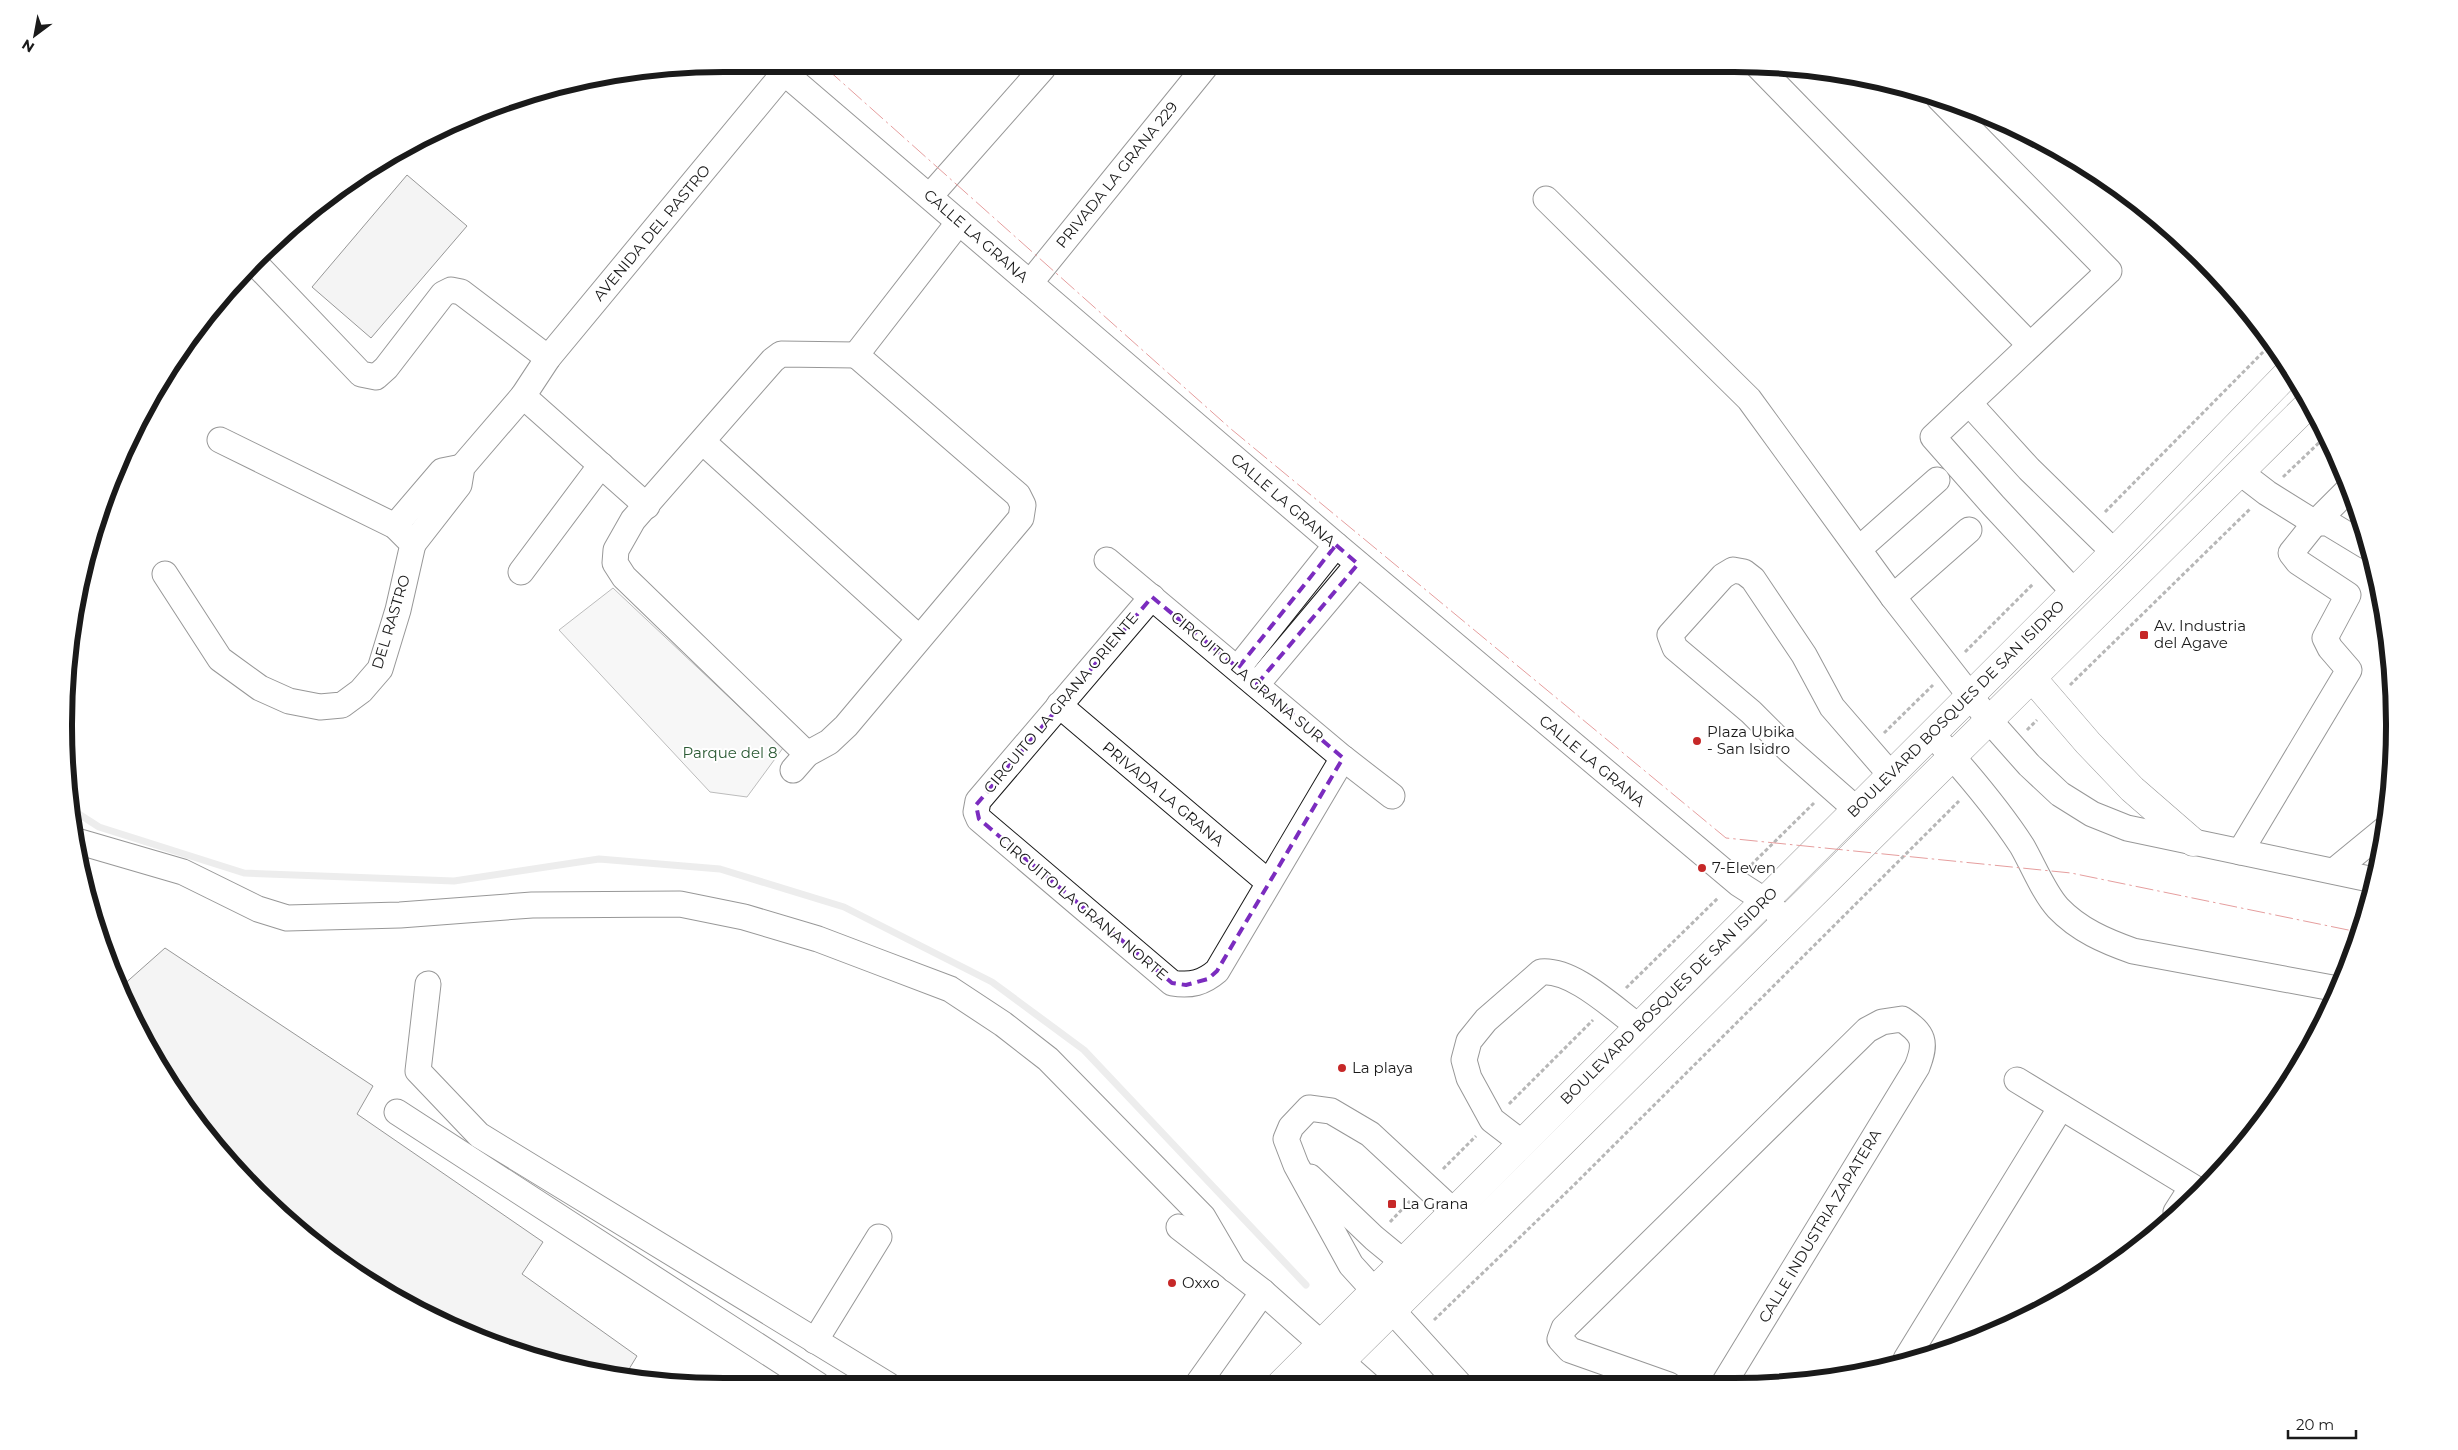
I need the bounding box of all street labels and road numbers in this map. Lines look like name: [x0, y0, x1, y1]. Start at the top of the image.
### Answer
street label: PRIVADA LA GRANA 229: [1052, 98, 1182, 252]
street label: AVENIDA DEL RASTRO: [589, 161, 714, 305]
street label: CALLE LA GRANA: [920, 185, 1033, 286]
street label: CALLE LA GRANA: [1227, 449, 1340, 550]
street label: DEL RASTRO: [367, 572, 414, 671]
street label: BOULEVARD BOSQUES DE SAN ISIDRO: [1843, 596, 2068, 821]
street label: CIRCUITO LA GRANA SUR: [1167, 607, 1328, 746]
street label: CIRCUITO LA GRANA ORIENTE: [979, 608, 1142, 797]
street label: CALLE LA GRANA: [1535, 711, 1649, 811]
street label: PRIVADA LA GRANA: [1099, 737, 1228, 850]
street label: CIRCUITO LA GRANA NORTE: [995, 831, 1172, 984]
street label: BOULEVARD BOSQUES DE SAN ISIDRO: [1556, 883, 1781, 1108]
street label: CALLE INDUSTRIA ZAPATERA: [1754, 1125, 1885, 1326]

